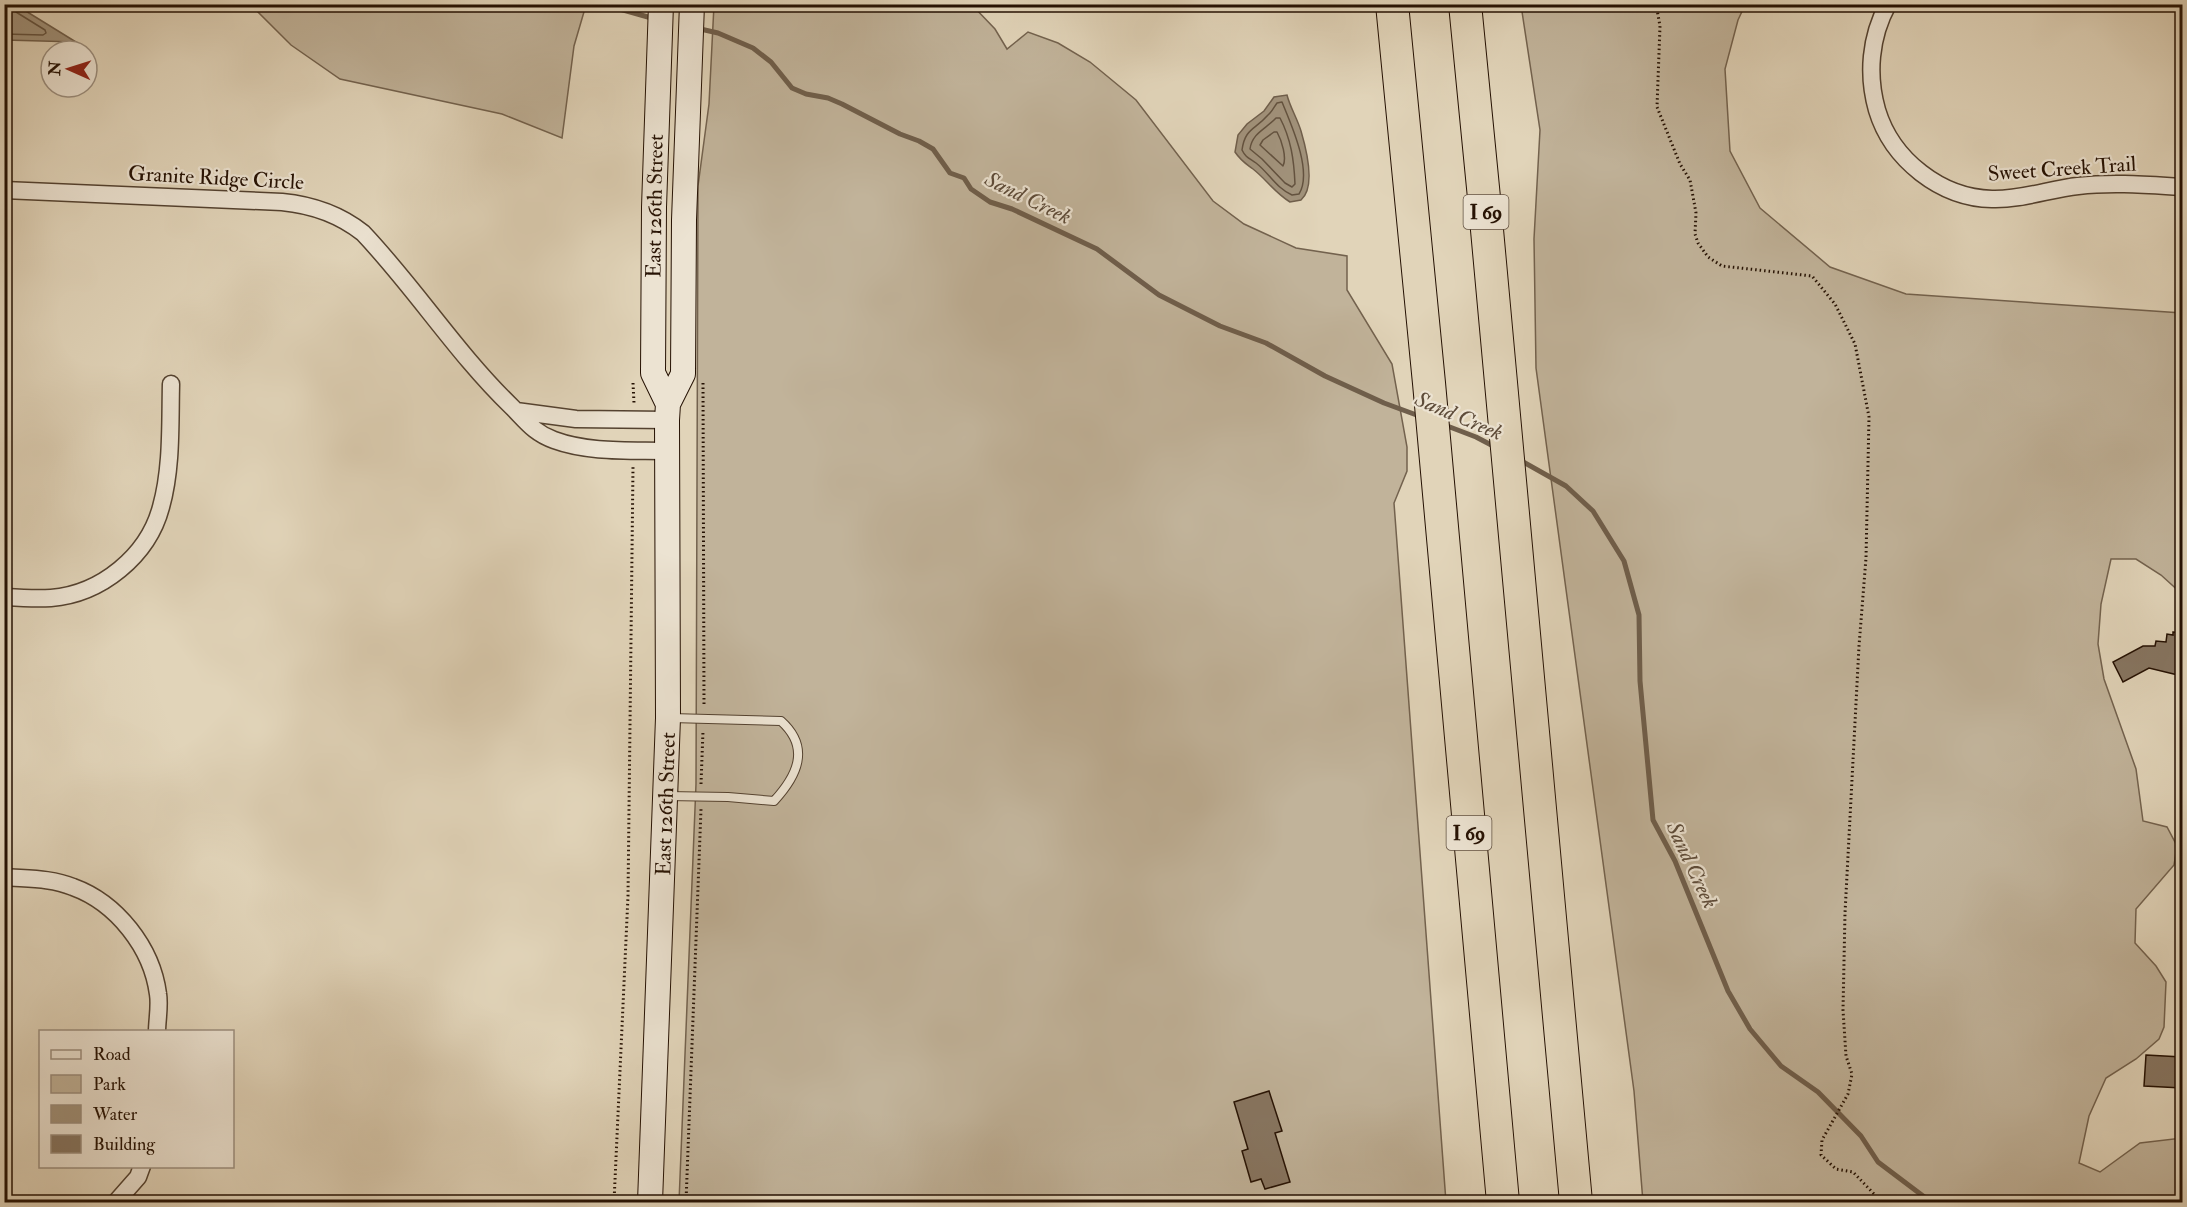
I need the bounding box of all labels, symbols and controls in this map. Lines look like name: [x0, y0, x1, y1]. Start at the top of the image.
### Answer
north arrow: [39, 39, 99, 99]
text: N: [45, 60, 65, 77]
street label: East 126th Street: [640, 134, 670, 278]
street label: Sweet Creek Trail: [1987, 150, 2138, 188]
street label: Granite Ridge Circle: [127, 160, 305, 196]
water label: Sand Creek: [979, 165, 1076, 231]
road number: I 69: [1464, 195, 1508, 229]
water label: Sand Creek: [1410, 385, 1507, 447]
street label: East 126th Street: [650, 732, 682, 876]
road number: I 69: [1446, 816, 1492, 850]
water label: Sand Creek: [1659, 816, 1724, 913]
legend: [39, 1030, 234, 1168]
text: Road: [93, 1043, 131, 1066]
text: Park: [93, 1073, 126, 1096]
text: Water: [92, 1103, 137, 1126]
text: Building: [93, 1133, 156, 1156]

